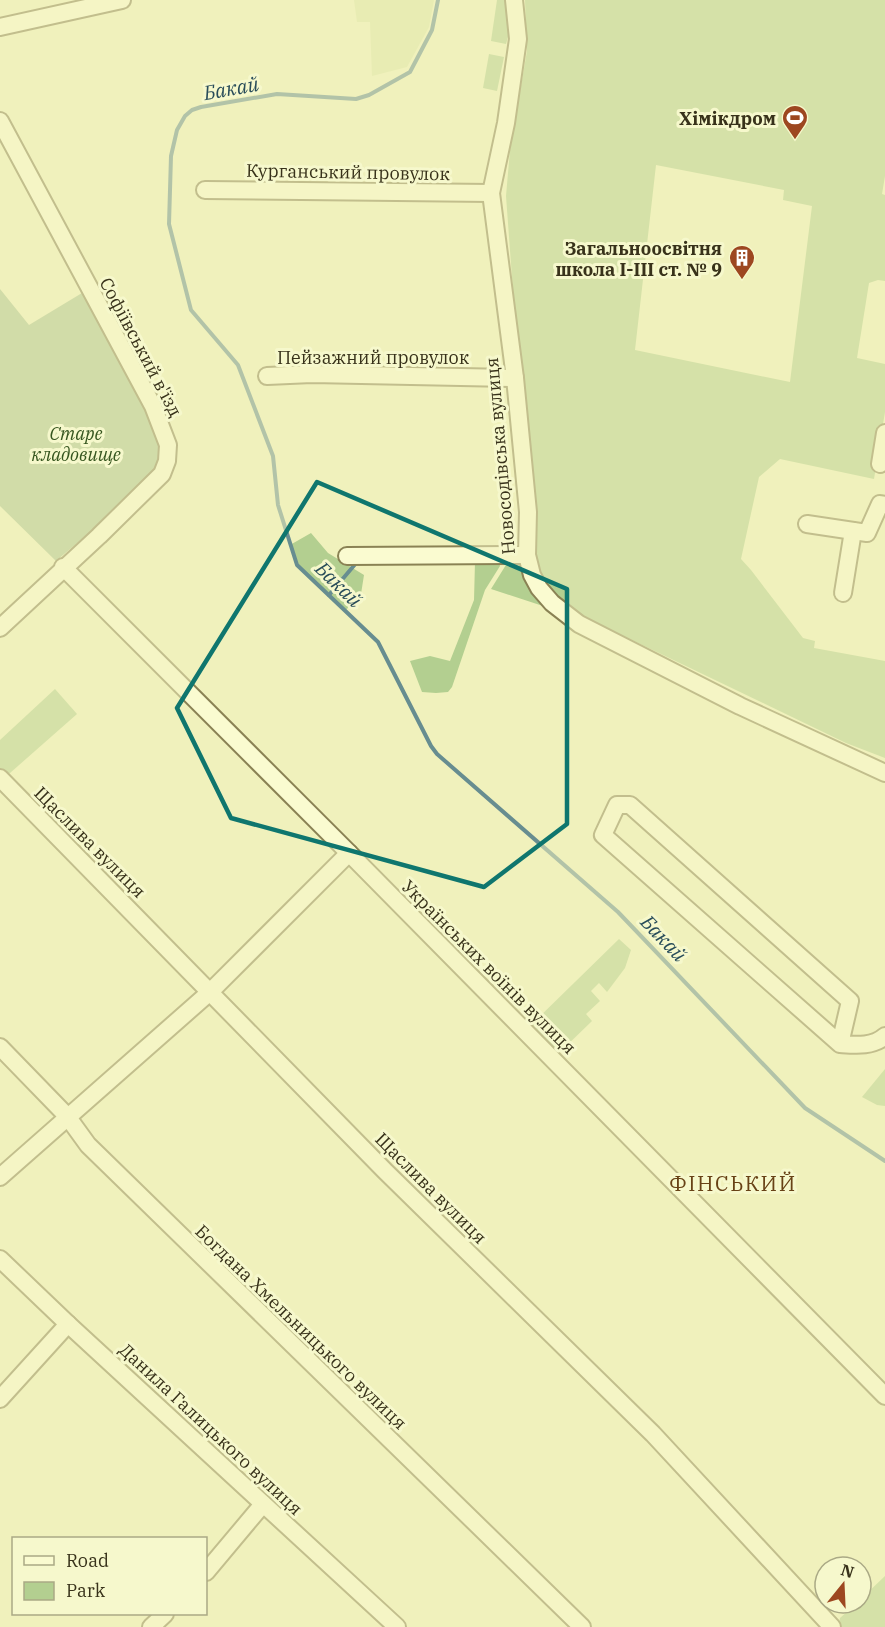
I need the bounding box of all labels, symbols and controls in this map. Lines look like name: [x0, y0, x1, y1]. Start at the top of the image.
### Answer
water label: Бакай: [200, 70, 261, 106]
sports icon: Хімікдром: [780, 103, 810, 141]
place label: Хімікдром: [679, 107, 776, 130]
street label: Курганський провулок: [246, 159, 451, 185]
place label: Загальноосвітня школа І-ІІІ ст. № 9: [555, 237, 722, 281]
building icon: Загальноосвітня школа І-ІІІ ст. № 9: [727, 243, 757, 281]
street label: Софіївський в'їзд: [95, 273, 187, 421]
street label: Пейзажний провулок: [277, 346, 470, 369]
street label: Новосодівська вулиця: [480, 356, 520, 556]
park label: Старе кладовище: [31, 422, 121, 466]
water label: Бакай: [309, 554, 369, 613]
street label: Щаслива вулиця: [29, 781, 151, 903]
street label: Українських воїнів вулиця: [397, 875, 581, 1059]
water label: Бакай: [634, 908, 693, 968]
street label: Щаслива вулиця: [370, 1127, 492, 1249]
district label: ФІНСЬКИЙ: [669, 1169, 797, 1197]
street label: Богдана Хмельницького вулиця: [190, 1220, 412, 1434]
street label: Данила Галицького вулиця: [115, 1338, 307, 1520]
legend: [12, 1537, 207, 1615]
text: Road: [66, 1549, 109, 1572]
north arrow: [813, 1555, 873, 1615]
text: N: [839, 1559, 857, 1582]
text: Park: [66, 1579, 106, 1602]

